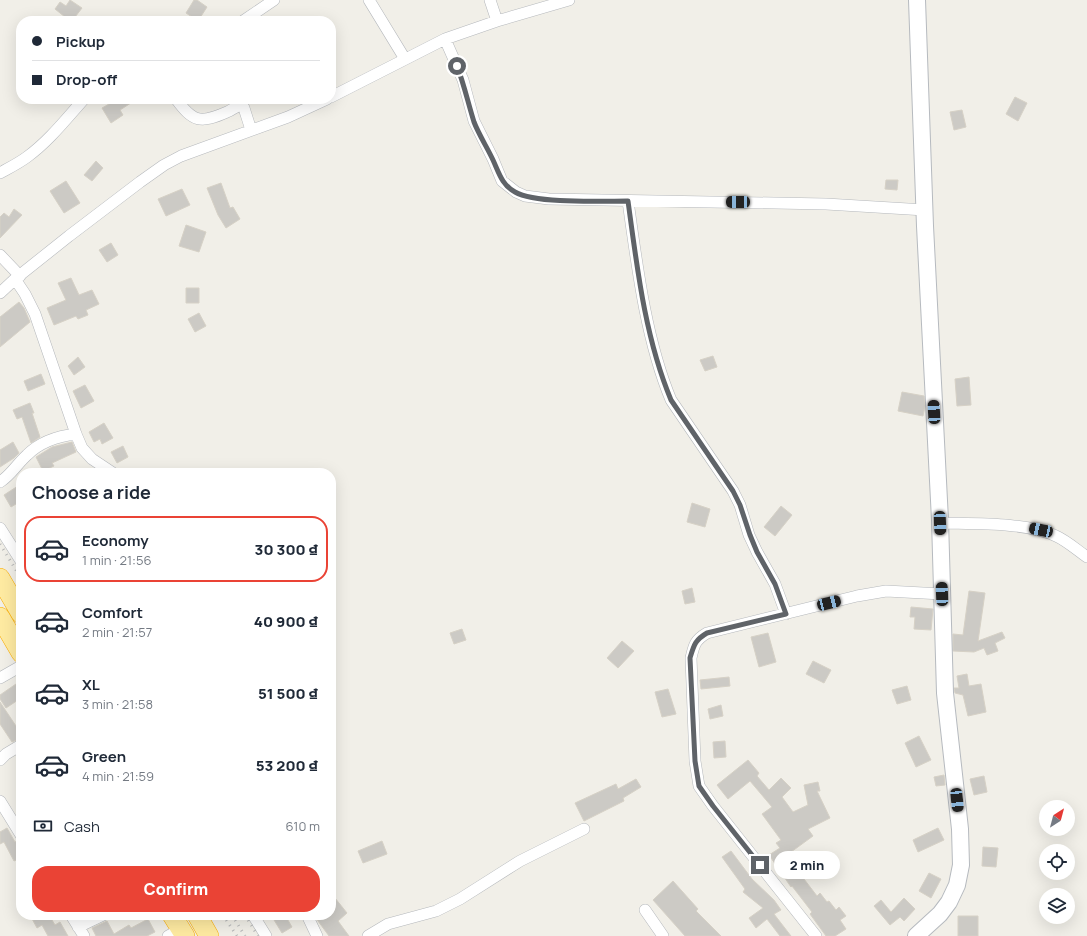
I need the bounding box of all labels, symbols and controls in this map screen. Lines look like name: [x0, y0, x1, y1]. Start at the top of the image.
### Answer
text: Pickup: [56, 31, 105, 52]
route start: [448, 57, 466, 75]
text: Drop-off: [56, 69, 117, 90]
car: [726, 196, 750, 208]
car: [927, 400, 941, 424]
text: Choose a ride: [32, 480, 151, 504]
car: [934, 511, 946, 535]
car: [1028, 522, 1054, 538]
text: Economy: [82, 530, 149, 551]
icon: car: [34, 531, 70, 567]
text: 30 300 ₫: [255, 539, 318, 560]
text: 1 min · 21:56: [82, 551, 152, 569]
car: [936, 582, 948, 606]
car: [816, 594, 842, 612]
text: Comfort: [82, 602, 143, 623]
icon: car: [34, 603, 70, 639]
text: 40 900 ₫: [254, 611, 318, 632]
text: 2 min · 21:57: [82, 623, 152, 641]
text: XL: [82, 674, 100, 695]
icon: car: [34, 675, 70, 711]
text: 51 500 ₫: [258, 683, 318, 704]
text: 3 min · 21:58: [82, 695, 153, 713]
text: Green: [82, 746, 126, 767]
icon: car: [34, 747, 70, 783]
text: 53 200 ₫: [256, 755, 318, 776]
text: 4 min · 21:59: [82, 767, 154, 785]
car: [950, 787, 964, 813]
north arrow: [1039, 800, 1075, 836]
map controls: [1039, 800, 1075, 924]
icon: cash: [32, 815, 54, 837]
text: Cash: [64, 816, 100, 837]
text: 610 m: [286, 817, 320, 835]
button: locate: [1039, 844, 1075, 880]
callout: 2 min: [774, 851, 840, 879]
route end: [751, 856, 769, 874]
text: 2 min: [790, 856, 824, 874]
button: Confirm: [32, 866, 320, 912]
button: layers: [1039, 888, 1075, 924]

